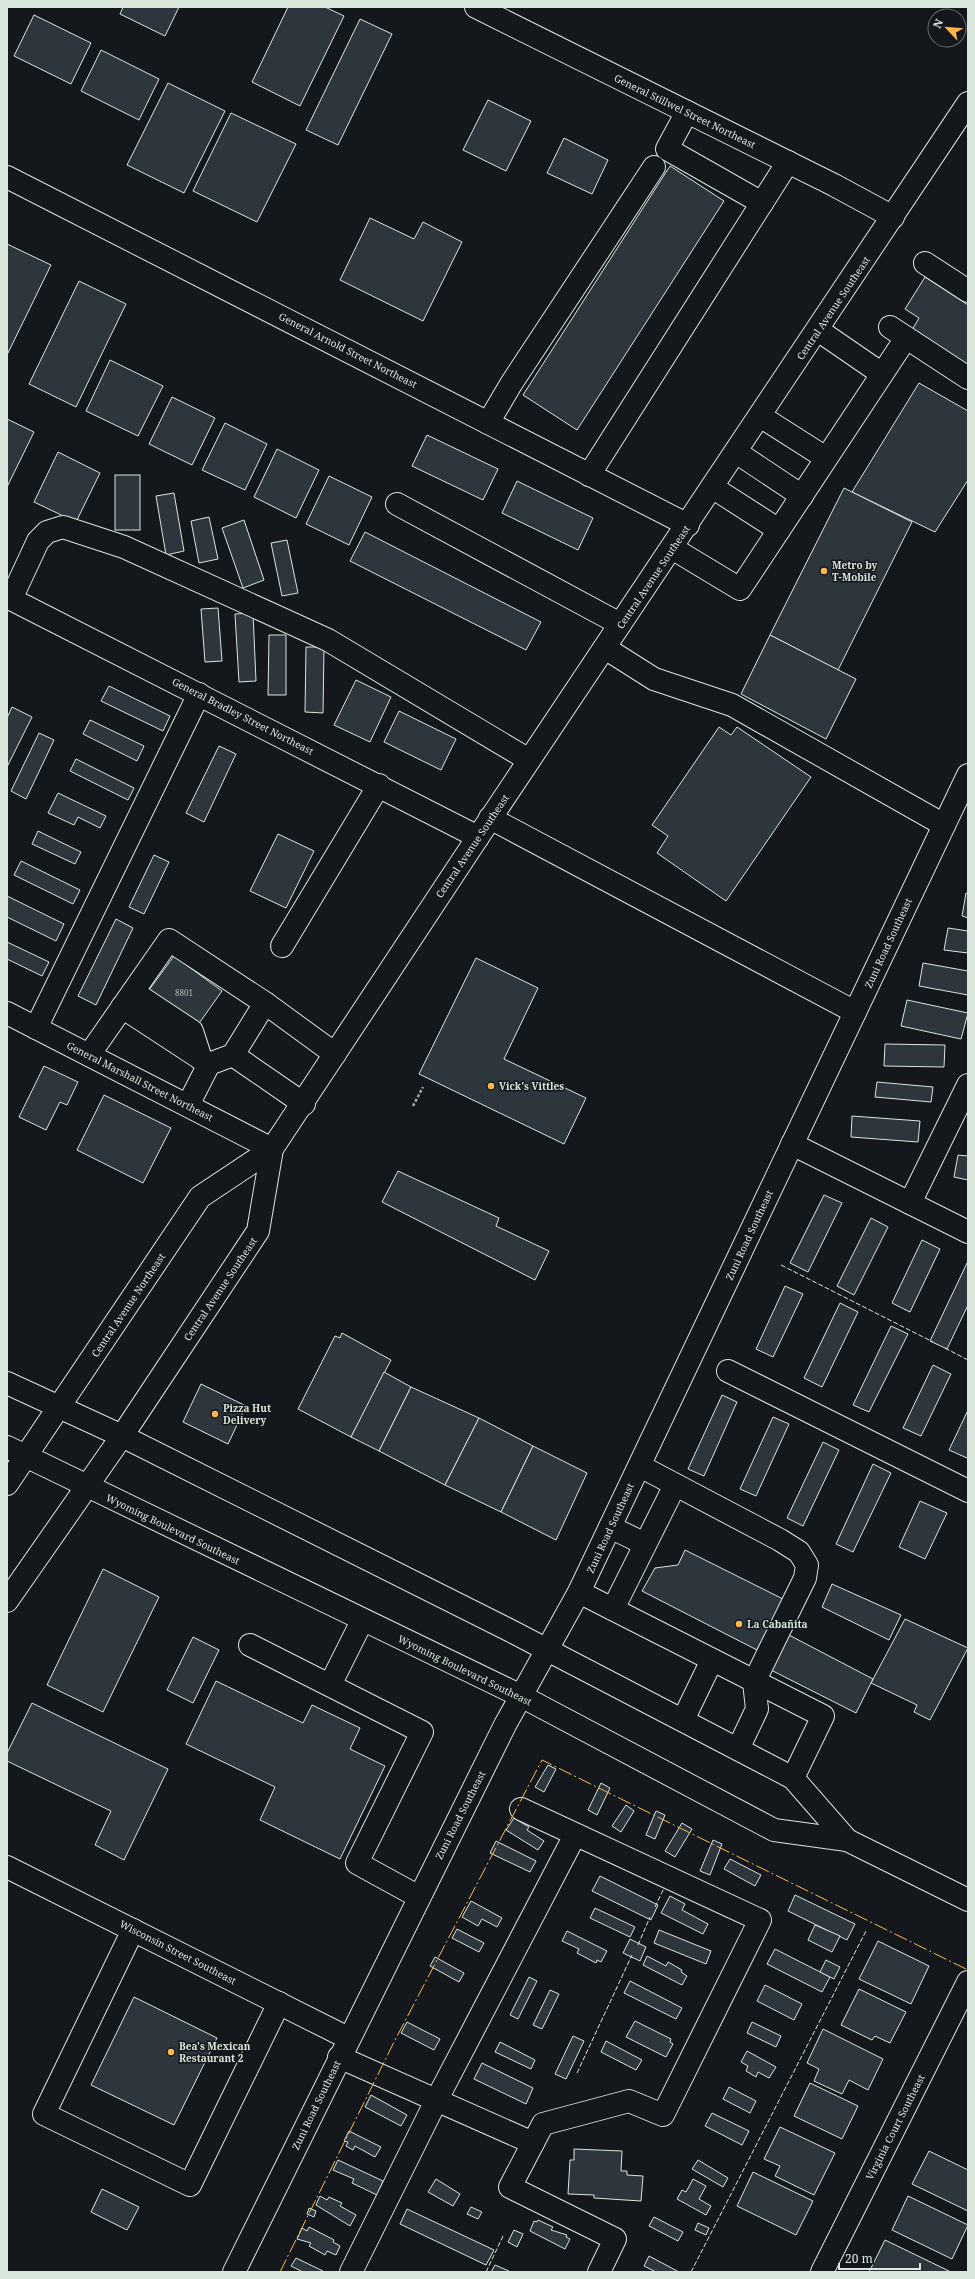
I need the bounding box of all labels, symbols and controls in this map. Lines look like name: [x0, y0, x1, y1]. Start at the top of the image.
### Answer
north arrow: [927, 8, 967, 48]
text: N: [929, 16, 946, 31]
street label: General Stillwel Street Northeast: [612, 71, 758, 152]
street label: Central Avenue Southeast: [793, 253, 873, 363]
street label: General Arnold Street Northeast: [276, 309, 420, 391]
street label: Central Avenue Southeast: [613, 522, 693, 632]
place label: Metro by T-Mobile: [832, 558, 878, 584]
marker: Metro by T-Mobile: [819, 566, 829, 576]
street label: General Bradley Street Northeast: [170, 674, 317, 758]
street label: Central Avenue Southeast: [432, 791, 512, 901]
street label: Zuni Road Southeast: [861, 895, 915, 990]
house number: 8801: [175, 987, 193, 998]
street label: General Marshall Street Northeast: [64, 1038, 216, 1124]
place label: Vick's Vittles: [499, 1079, 564, 1093]
marker: Vick's Vittles: [486, 1081, 496, 1091]
street label: Zuni Road Southeast: [722, 1187, 776, 1282]
street label: Central Avenue Southeast: [180, 1234, 260, 1344]
street label: Central Avenue Northeast: [88, 1250, 168, 1360]
place label: Pizza Hut Delivery: [223, 1401, 271, 1427]
marker: Pizza Hut Delivery: [210, 1409, 220, 1419]
street label: Zuni Road Southeast: [583, 1480, 637, 1575]
street label: Wyoming Boulevard Southeast: [104, 1490, 243, 1568]
place label: La Cabañita: [747, 1617, 808, 1631]
marker: La Cabañita: [734, 1619, 744, 1629]
street label: Wyoming Boulevard Southeast: [396, 1631, 535, 1709]
street label: Zuni Road Southeast: [432, 1768, 489, 1862]
street label: Wisconsin Street Southeast: [117, 1916, 239, 1988]
place label: Bea's Mexican Restaurant 2: [179, 2039, 251, 2065]
marker: Bea's Mexican Restaurant 2: [166, 2047, 176, 2057]
street label: Zuni Road Southeast: [288, 2058, 344, 2152]
street label: Virginia Court Southeast: [862, 2071, 928, 2182]
scale bar: [839, 2245, 920, 2271]
text: 20 m: [845, 2250, 873, 2267]

